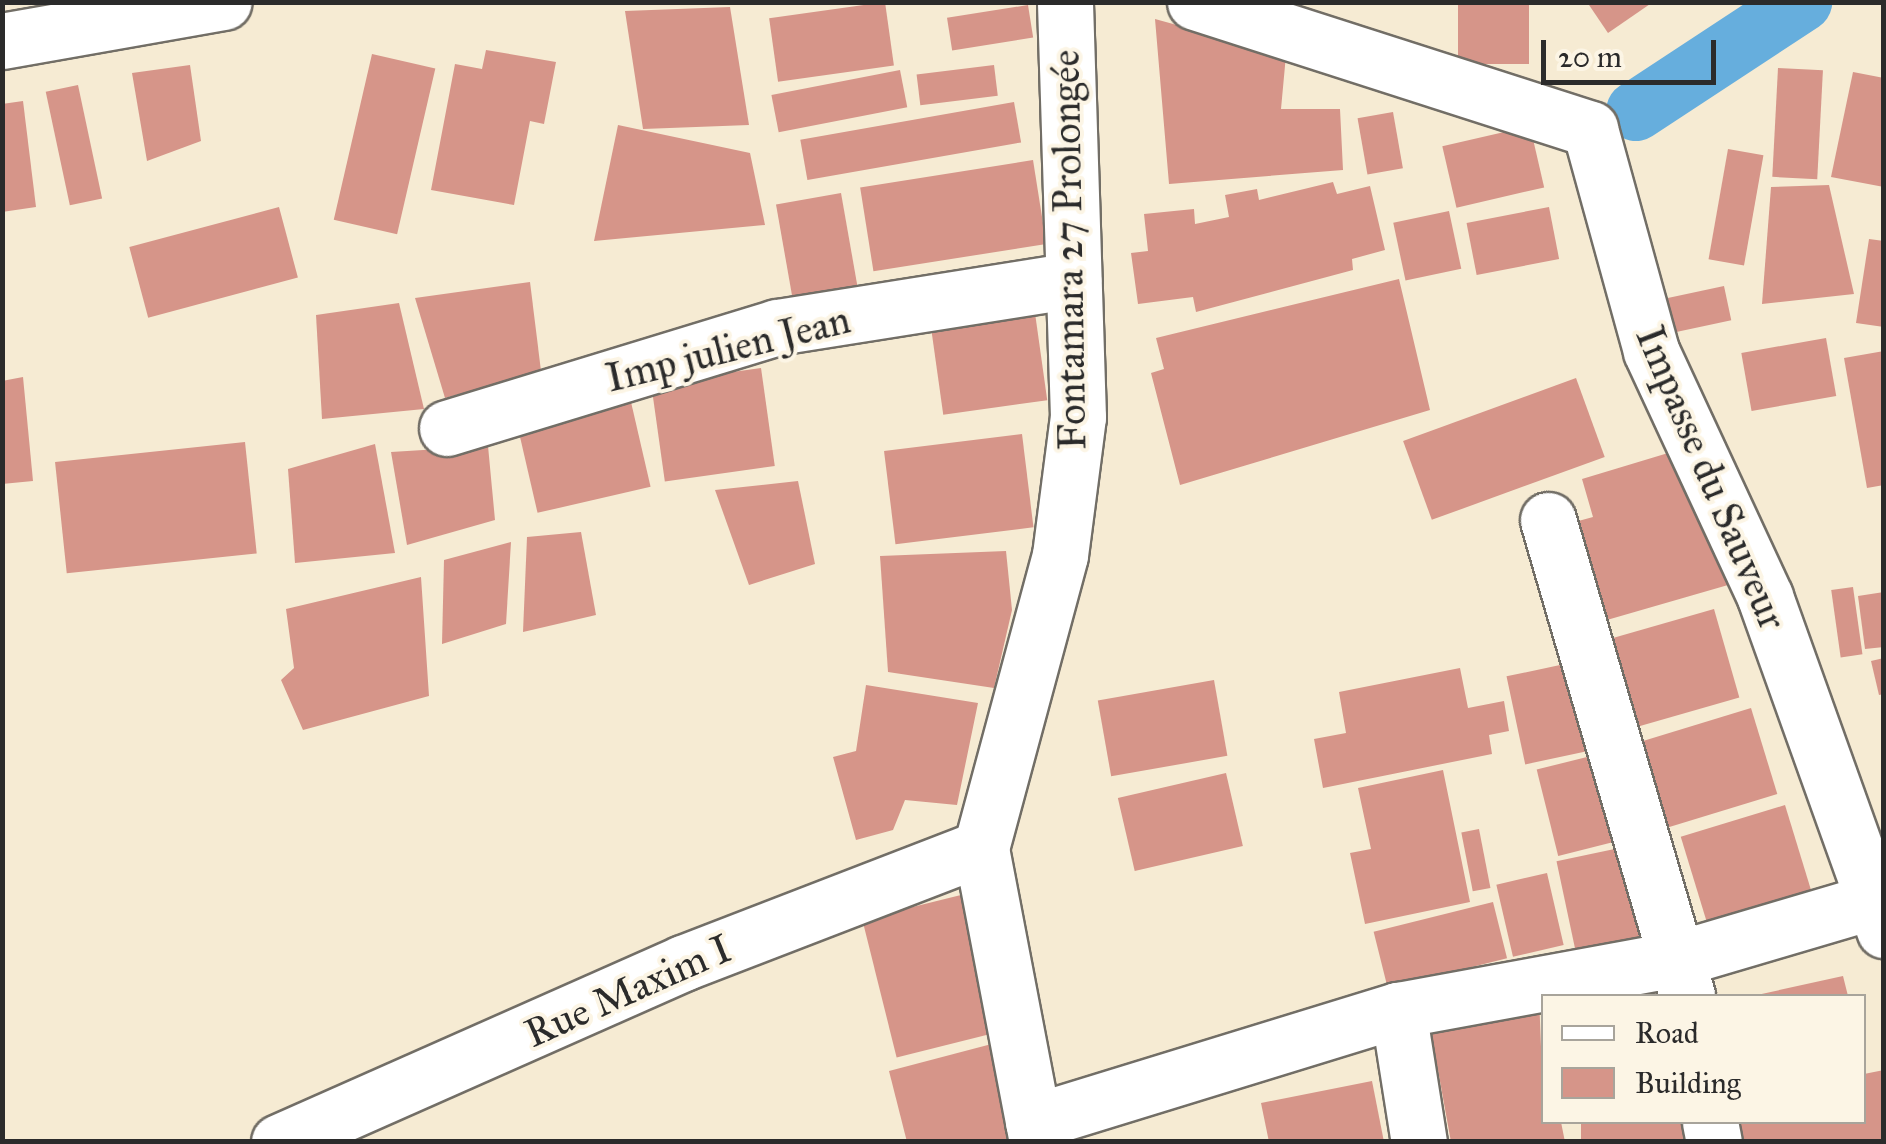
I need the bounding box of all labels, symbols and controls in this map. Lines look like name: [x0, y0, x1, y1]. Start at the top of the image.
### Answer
scale bar: [1546, 20, 1721, 82]
text: 20 m: [1558, 39, 1622, 75]
street label: Fontamara 27 Prolongée: [1042, 49, 1096, 451]
street label: Imp julien Jean: [601, 296, 855, 402]
street label: Impasse du Sauveur: [1625, 319, 1797, 637]
street label: Rue Maxim I: [517, 924, 739, 1058]
legend: [1541, 994, 1866, 1124]
text: Road: [1635, 1015, 1699, 1051]
text: Building: [1635, 1065, 1741, 1101]

